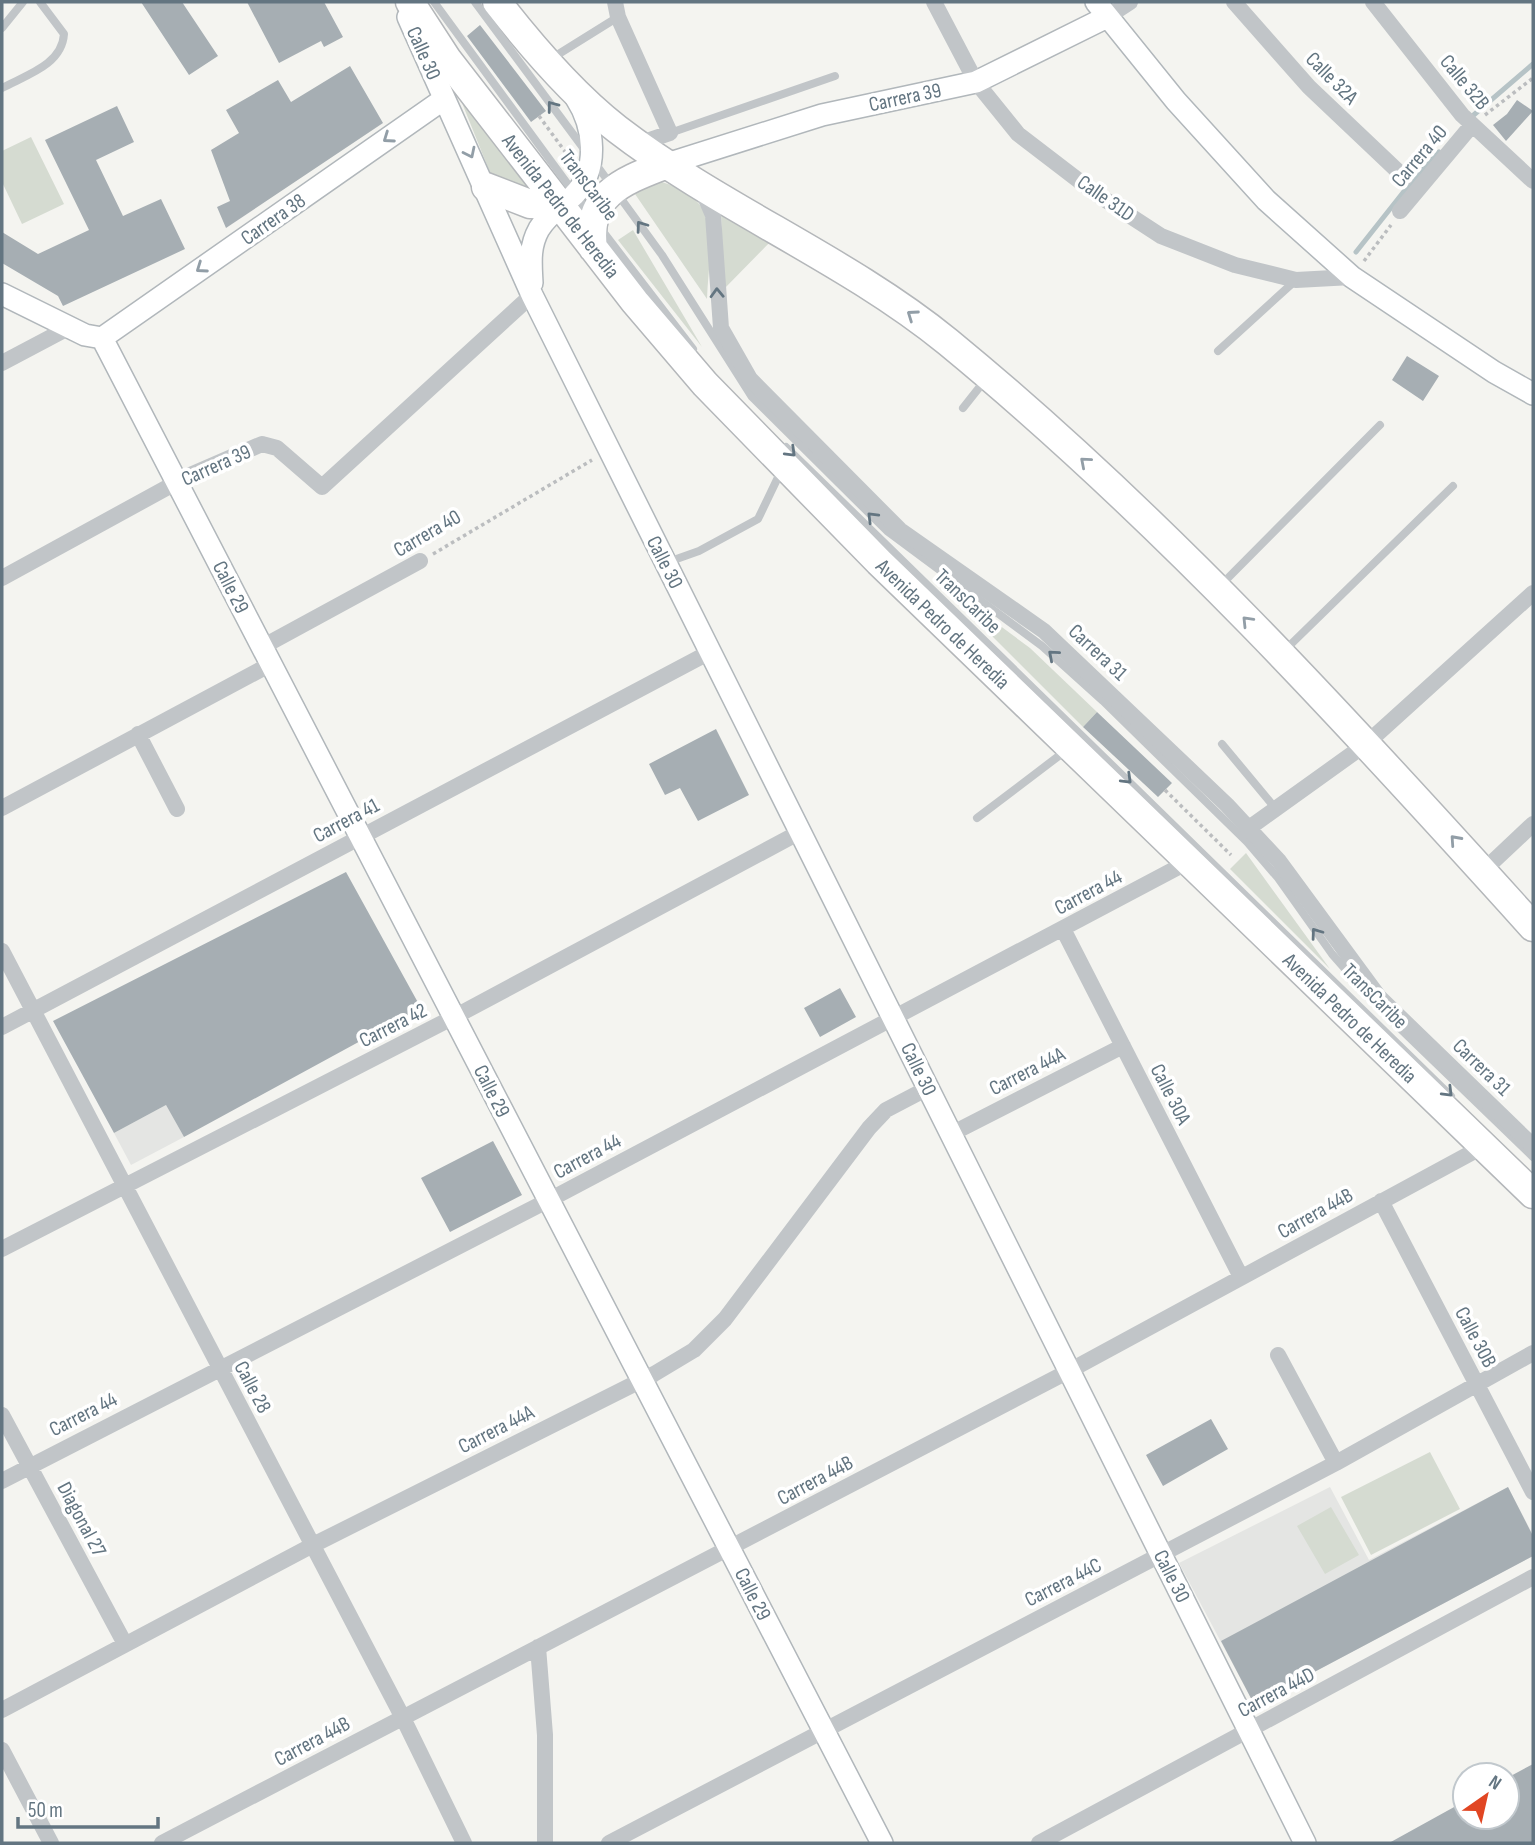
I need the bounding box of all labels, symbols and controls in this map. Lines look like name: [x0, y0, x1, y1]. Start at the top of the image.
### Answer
street label: Calle 30: [401, 23, 446, 84]
street label: Calle 32A: [1300, 47, 1364, 111]
street label: Calle 32B: [1434, 50, 1495, 115]
street label: Carrera 39: [867, 78, 944, 117]
one-way arrow: [548, 101, 560, 113]
street label: Carrera 40: [1386, 120, 1453, 192]
street label: Avenida Pedro de Heredia: [496, 128, 625, 284]
one-way arrow: [383, 130, 396, 142]
street label: TransCaribe: [554, 145, 623, 226]
one-way arrow: [461, 146, 475, 158]
street label: Calle 31D: [1072, 170, 1139, 227]
street label: Carrera 38: [236, 188, 310, 251]
one-way arrow: [637, 221, 649, 233]
one-way arrow: [196, 260, 209, 272]
one-way arrow: [709, 287, 725, 298]
one-way arrow: [907, 311, 920, 323]
street label: Carrera 39: [178, 439, 255, 492]
one-way arrow: [783, 444, 796, 457]
one-way arrow: [1080, 458, 1093, 470]
street label: Carrera 40: [389, 504, 465, 563]
one-way arrow: [868, 513, 881, 526]
street label: Calle 30: [641, 532, 688, 593]
street label: Avenida Pedro de Heredia: [870, 553, 1015, 695]
street label: Calle 29: [207, 557, 254, 618]
street label: TransCaribe: [929, 564, 1006, 639]
one-way arrow: [1243, 617, 1256, 630]
street label: Carrera 31: [1063, 619, 1133, 686]
one-way arrow: [1048, 651, 1061, 663]
one-way arrow: [1119, 771, 1132, 784]
street label: Carrera 41: [309, 792, 384, 848]
one-way arrow: [1450, 835, 1463, 848]
street label: Carrera 44: [1050, 864, 1126, 921]
one-way arrow: [1311, 928, 1324, 940]
street label: Avenida Pedro de Heredia: [1277, 947, 1422, 1089]
street label: TransCaribe: [1337, 958, 1413, 1034]
street label: Carrera 42: [355, 998, 431, 1053]
street label: Carrera 31: [1447, 1034, 1516, 1102]
street label: Calle 30: [895, 1039, 942, 1100]
street label: Carrera 44A: [985, 1041, 1070, 1101]
street label: Calle 30A: [1145, 1060, 1197, 1130]
street label: Calle 29: [468, 1061, 515, 1122]
one-way arrow: [1439, 1084, 1452, 1097]
street label: Carrera 44: [549, 1128, 625, 1185]
street label: Carrera 44B: [1273, 1183, 1357, 1244]
street label: Calle 30B: [1449, 1303, 1502, 1372]
street label: Calle 28: [229, 1357, 277, 1418]
street label: Carrera 44: [45, 1387, 122, 1442]
street label: Carrera 44A: [454, 1399, 539, 1459]
street label: Carrera 44B: [773, 1450, 857, 1511]
street label: Diagonal 27: [52, 1478, 112, 1561]
street label: Calle 30: [1148, 1546, 1195, 1607]
street label: Carrera 44C: [1021, 1552, 1106, 1612]
street label: Calle 29: [729, 1564, 776, 1625]
street label: Carrera 44D: [1234, 1662, 1319, 1723]
street label: Carrera 44B: [270, 1711, 354, 1772]
north arrow: [1451, 1761, 1521, 1831]
text: N: [1484, 1771, 1505, 1796]
scale bar: [18, 1786, 158, 1830]
text: 50 m: [28, 1798, 63, 1823]

